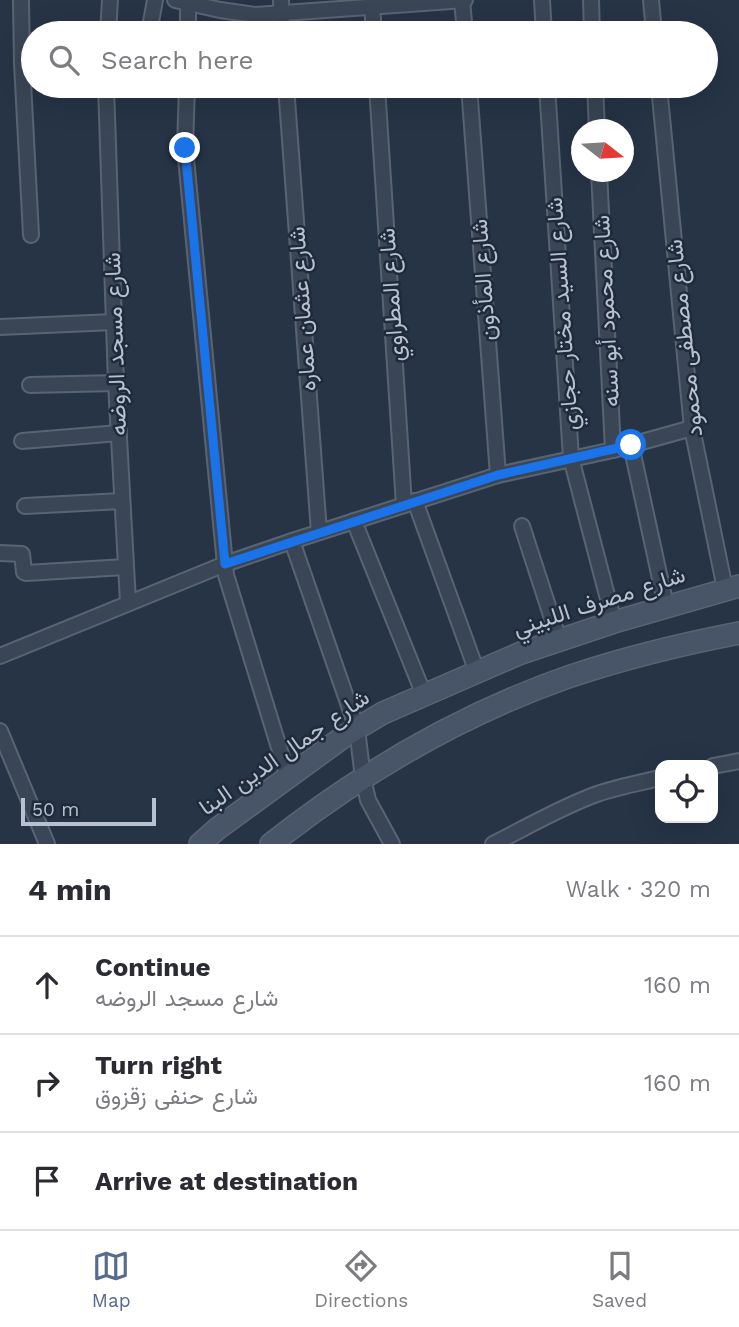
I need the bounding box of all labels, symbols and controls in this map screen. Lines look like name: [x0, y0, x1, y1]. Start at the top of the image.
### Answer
search box: [21, 21, 718, 98]
icon: search: [45, 41, 83, 79]
text: Search here: [101, 45, 253, 75]
north arrow: [571, 119, 634, 182]
route end: [169, 132, 200, 163]
street label: شارع السيد مختار حجازي: [541, 196, 589, 431]
street label: شارع محمود أبو سنه: [588, 214, 627, 408]
street label: شارع المأذون: [466, 218, 503, 342]
street label: شارع عثمان عماره: [283, 226, 324, 392]
street label: شارع المطراوي: [373, 227, 415, 363]
street label: شارع مصطفى محمود: [661, 238, 710, 438]
street label: شارع مسجد الروضه: [99, 252, 134, 436]
route start: [615, 429, 646, 460]
street label: شارع مصرف اللبيني: [510, 561, 690, 647]
street label: شارع جمال الدين البنا: [194, 684, 376, 823]
map controls: [655, 760, 718, 823]
button: locate: [655, 760, 718, 823]
scale bar: [21, 795, 156, 827]
text: 50 m: [32, 798, 79, 821]
text: 4 min: [28, 872, 112, 907]
text: Walk · 320 m: [565, 876, 711, 903]
text: Continue: [95, 952, 211, 982]
icon: ahead: [28, 966, 66, 1004]
text: 160 m: [644, 972, 711, 999]
text: شارع مسجد الروضه: [95, 985, 278, 1012]
text: Turn right: [95, 1050, 222, 1080]
icon: right: [28, 1064, 66, 1102]
text: 160 m: [644, 1070, 711, 1097]
text: شارع حنفى زقزوق: [95, 1083, 258, 1110]
icon: arrive: [28, 1162, 66, 1200]
text: Arrive at destination: [95, 1166, 358, 1196]
tab: Map: [92, 1247, 131, 1312]
tab: Directions: [314, 1247, 408, 1312]
tab: Saved: [592, 1247, 647, 1312]

